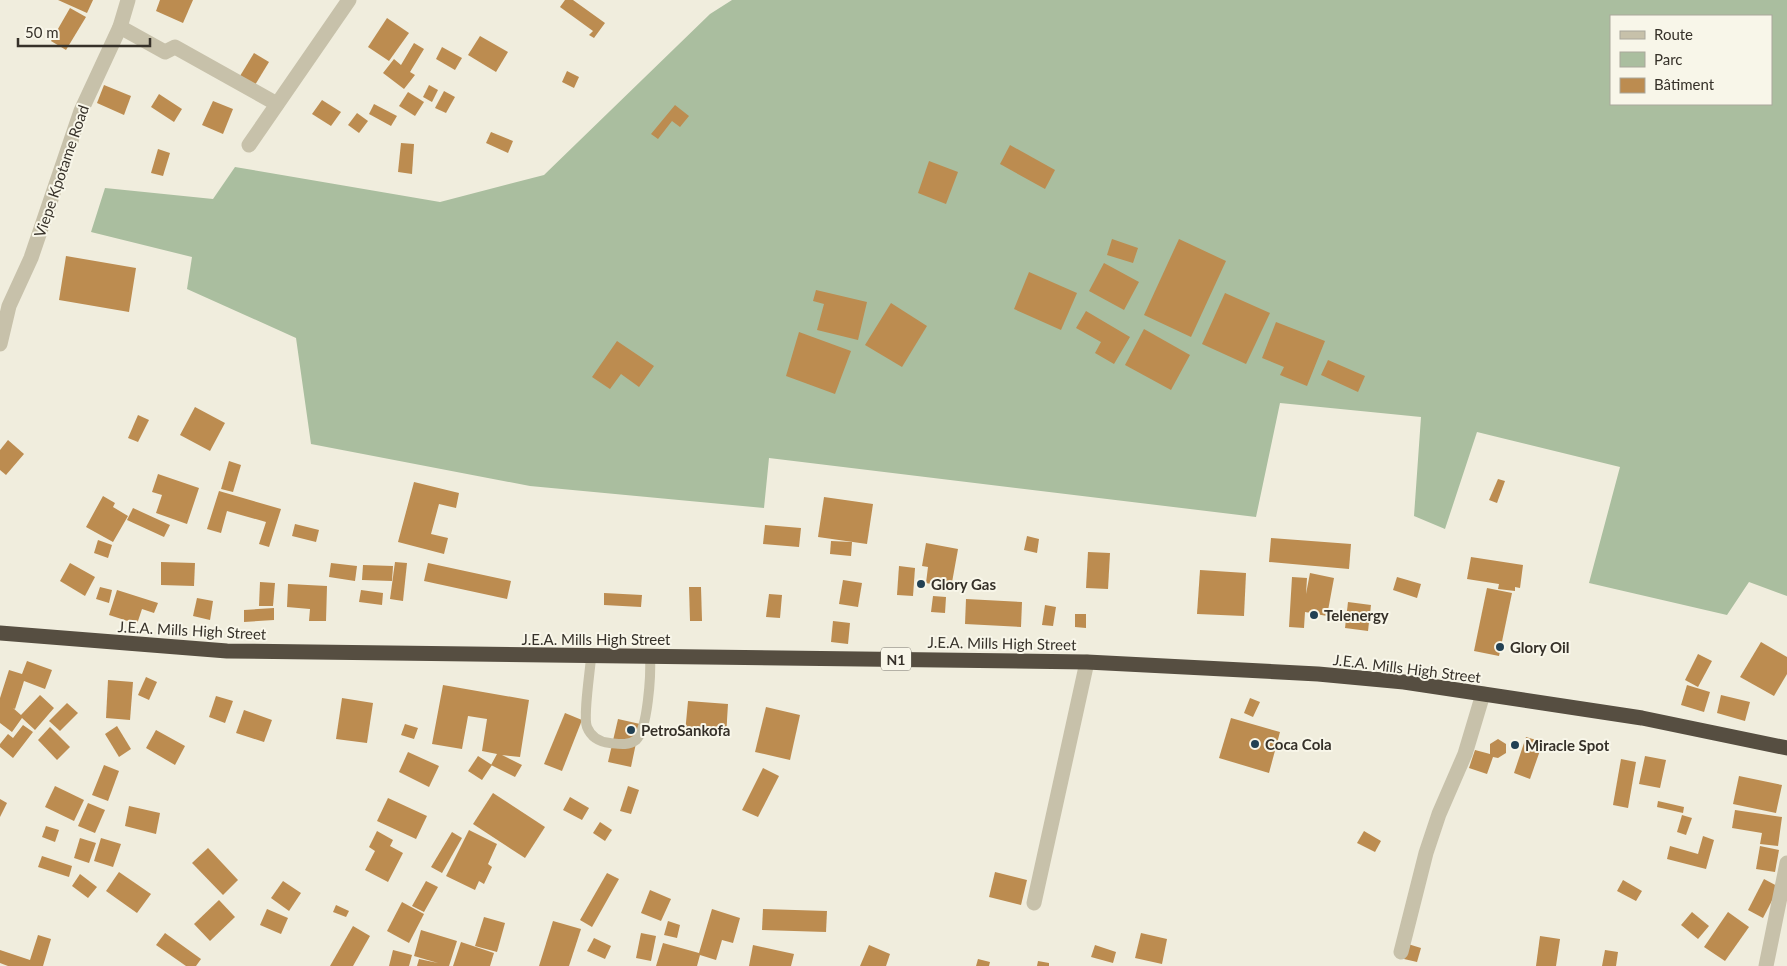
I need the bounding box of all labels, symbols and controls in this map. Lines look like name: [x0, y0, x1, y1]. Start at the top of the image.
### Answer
scale bar: [18, 15, 150, 47]
legend: [1610, 15, 1772, 105]
text: 50 m: [25, 23, 59, 41]
text: Route: [1654, 25, 1693, 43]
text: Parc: [1654, 50, 1683, 68]
text: Bâtiment: [1654, 75, 1715, 93]
street label: Viepe Kpotame Road: [30, 102, 92, 240]
place label: Glory Gas: [931, 575, 996, 593]
marker: Glory Gas: [915, 578, 927, 590]
place label: Telenergy: [1324, 606, 1389, 624]
marker: Telenergy: [1308, 609, 1320, 621]
street label: J.E.A. Mills High Street: [117, 617, 267, 643]
street label: J.E.A. Mills High Street: [522, 630, 671, 648]
street label: J.E.A. Mills High Street: [927, 633, 1077, 653]
place label: Glory Oil: [1510, 638, 1570, 656]
marker: Glory Oil: [1494, 641, 1506, 653]
road number: N1: [881, 648, 911, 671]
street label: J.E.A. Mills High Street: [1332, 650, 1483, 686]
place label: PetroSankofa: [641, 721, 730, 739]
marker: PetroSankofa: [625, 724, 637, 736]
place label: Coca Cola: [1265, 735, 1332, 753]
place label: Miracle Spot: [1525, 736, 1610, 754]
marker: Coca Cola: [1249, 738, 1261, 750]
marker: Miracle Spot: [1509, 739, 1521, 751]

